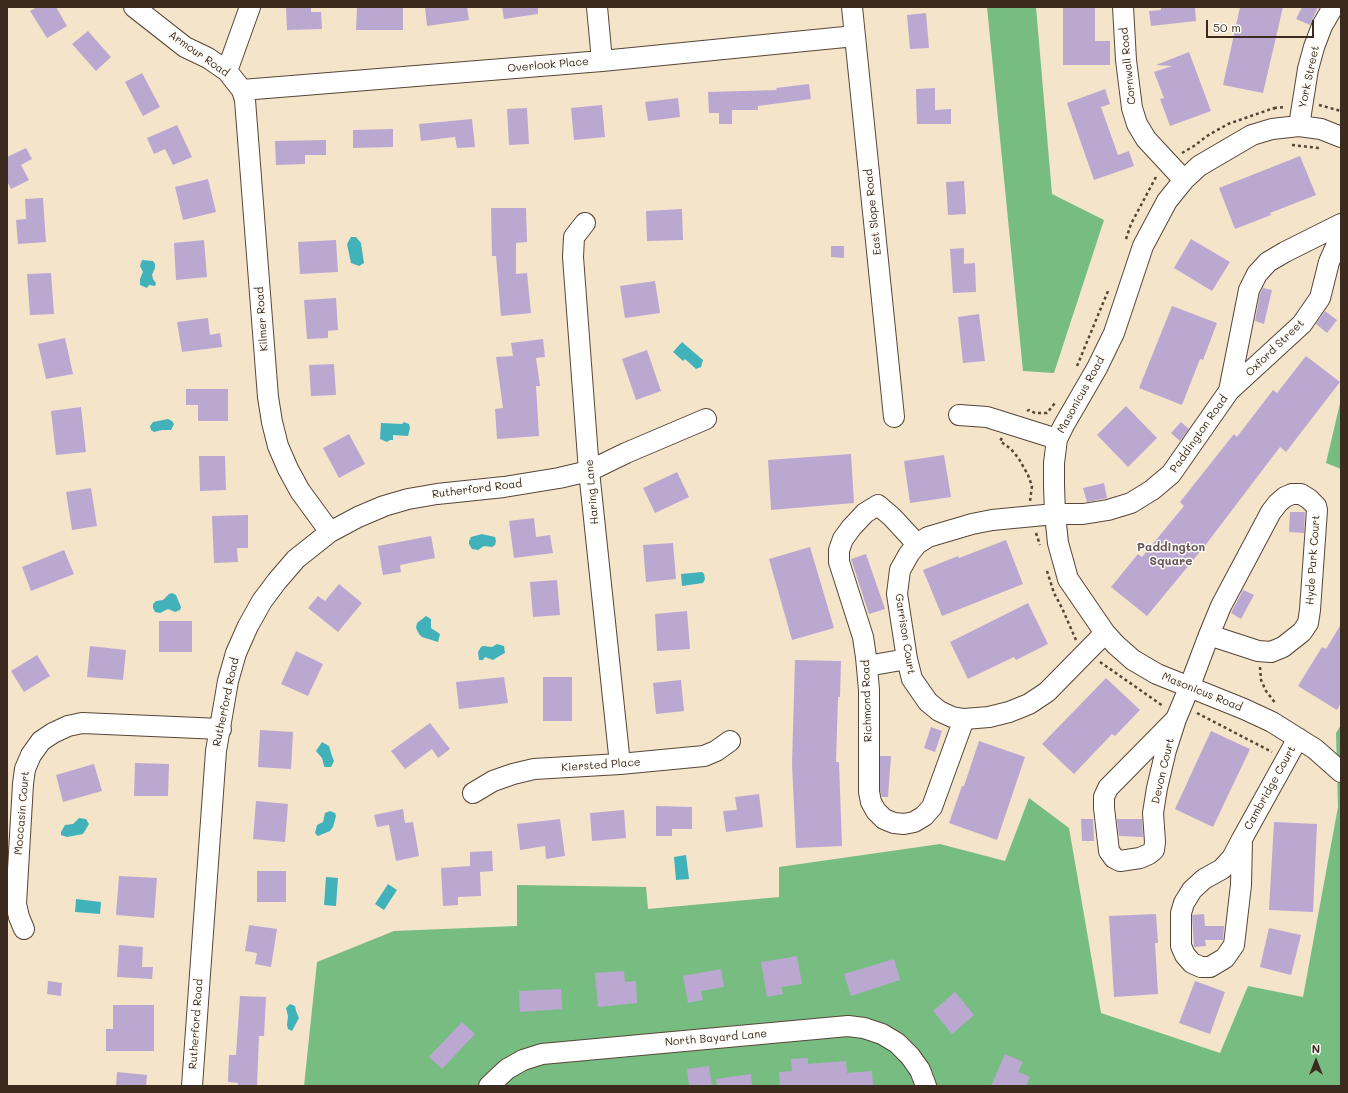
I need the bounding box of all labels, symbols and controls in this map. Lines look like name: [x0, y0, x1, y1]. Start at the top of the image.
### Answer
scale bar: [1208, 12, 1316, 38]
text: 50 m: [1213, 19, 1241, 35]
street label: Cornwall Road: [1117, 27, 1139, 105]
street label: Armour Road: [166, 28, 232, 80]
street label: York Street: [1296, 45, 1322, 109]
street label: Overlook Place: [507, 55, 589, 75]
street label: East Slope Road: [862, 168, 884, 256]
street label: Kilmer Road: [253, 286, 271, 352]
street label: Oxford Street: [1243, 317, 1307, 379]
street label: Masonicus Road: [1054, 354, 1108, 436]
street label: Paddington Road: [1167, 393, 1231, 475]
street label: Haring Lane: [583, 459, 601, 525]
street label: Rutherford Road: [431, 477, 523, 501]
street label: Hyde Park Court: [1303, 515, 1323, 605]
district label: Paddington Square: [1137, 540, 1205, 568]
street label: Garrison Court: [892, 593, 918, 675]
street label: Rutherford Road: [210, 656, 242, 748]
street label: Richmond Road: [859, 660, 875, 742]
street label: Masonicus Road: [1160, 670, 1244, 714]
street label: Devon Court: [1149, 737, 1177, 805]
street label: Cambridge Court: [1241, 744, 1299, 832]
street label: Kiersted Place: [561, 756, 641, 774]
street label: Moccasin Court: [12, 771, 32, 855]
street label: Rutherford Road: [186, 978, 206, 1070]
street label: North Bayard Lane: [664, 1027, 768, 1049]
north arrow: [1296, 1041, 1336, 1081]
text: N: [1312, 1041, 1320, 1056]

